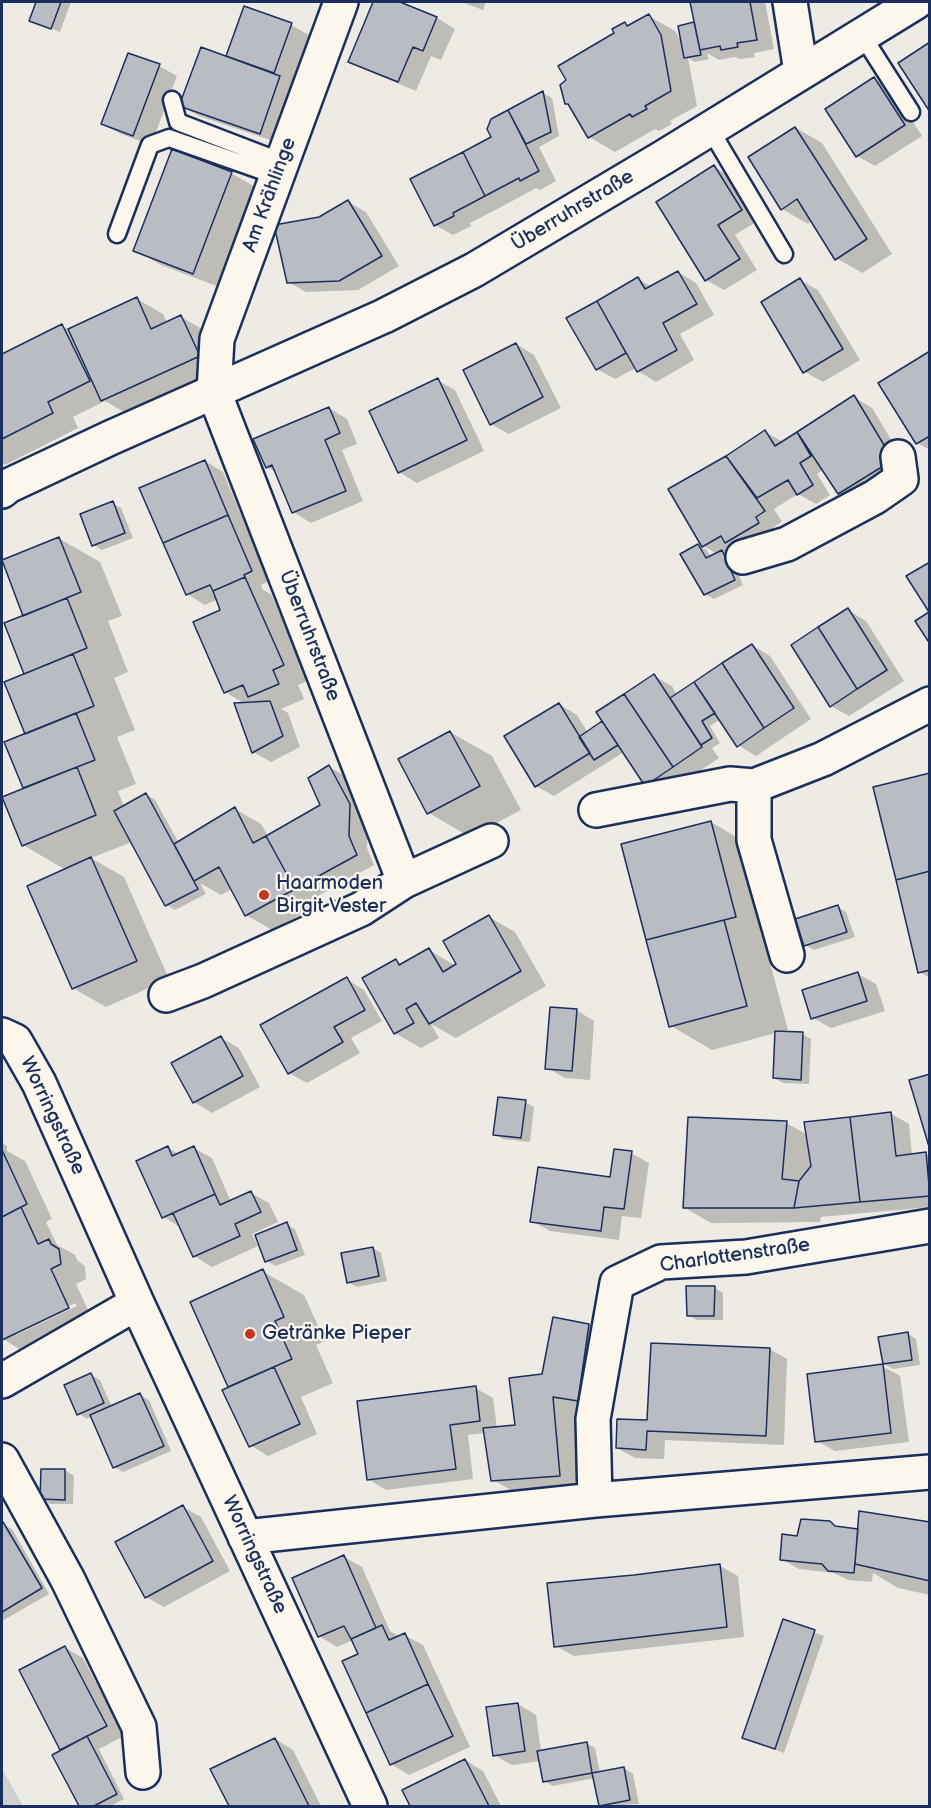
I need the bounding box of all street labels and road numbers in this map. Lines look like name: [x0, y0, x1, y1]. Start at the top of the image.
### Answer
street label: Am Krählinge: [238, 134, 302, 256]
street label: Überruhrstraße: [508, 165, 638, 257]
street label: Überruhrstraße: [273, 567, 345, 705]
street label: Worringstraße: [14, 1053, 90, 1179]
street label: Charlottenstraße: [658, 1234, 812, 1278]
street label: Worringstraße: [216, 1492, 292, 1618]

